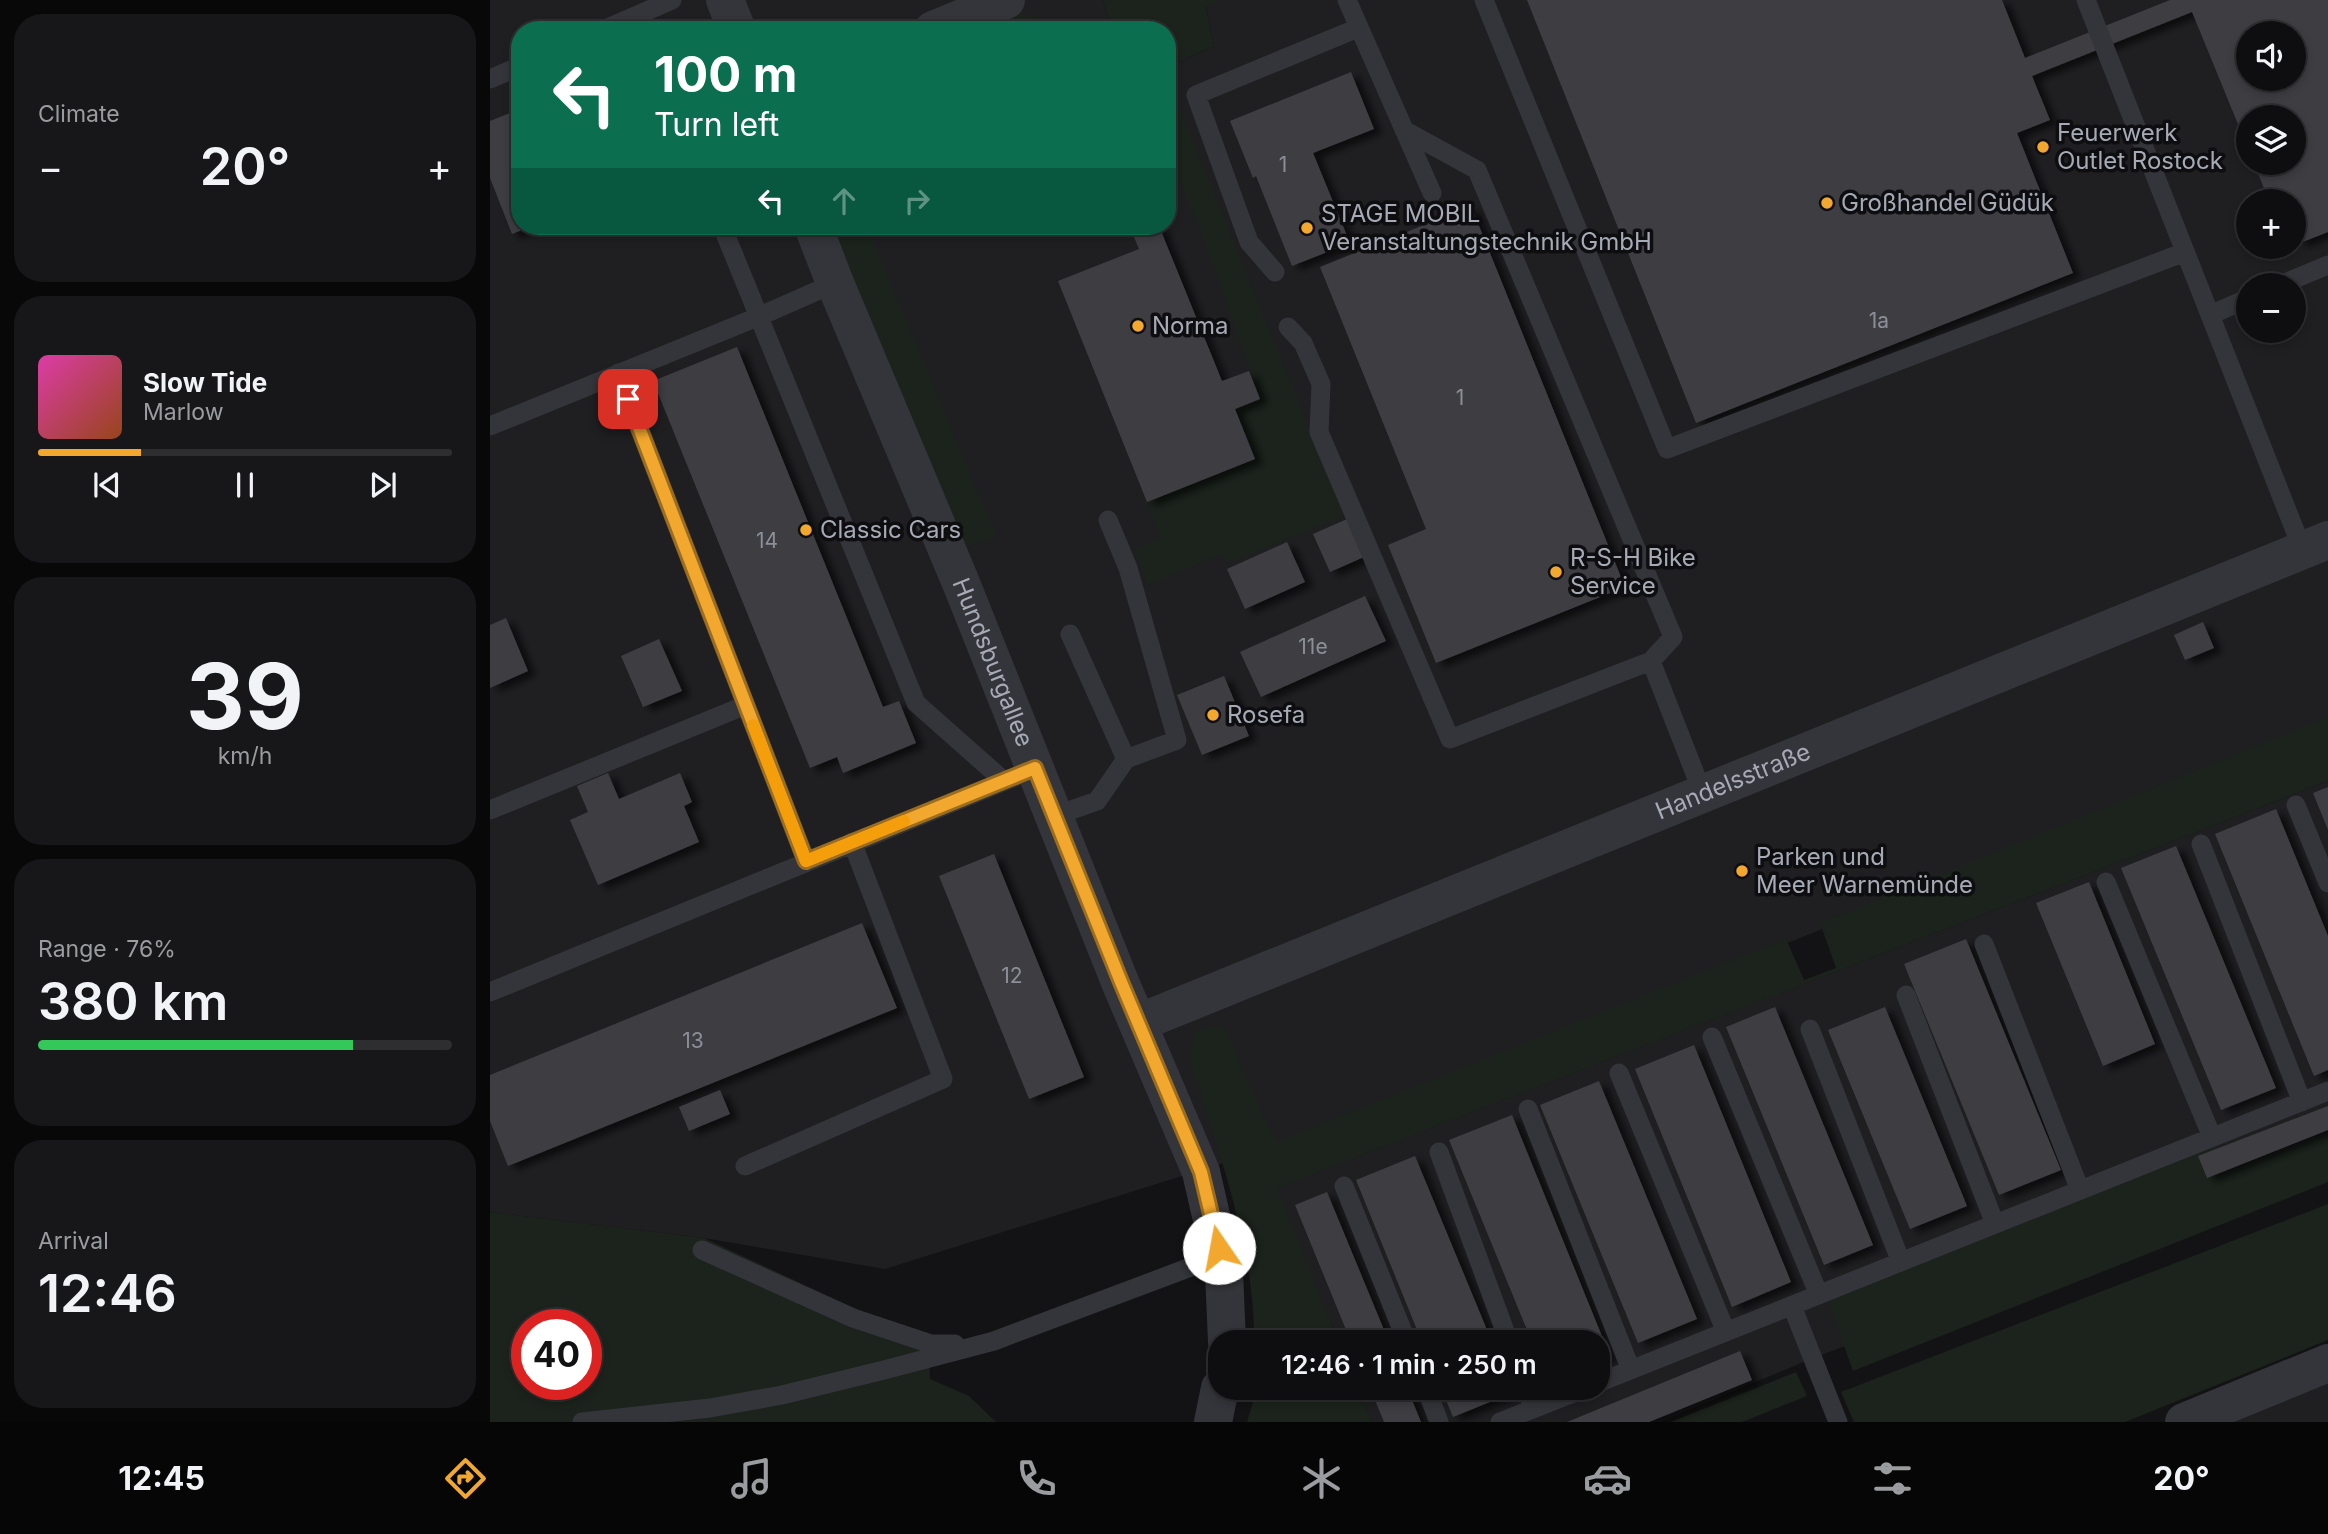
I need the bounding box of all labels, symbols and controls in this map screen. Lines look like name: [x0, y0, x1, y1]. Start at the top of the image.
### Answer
map controls: [2236, 21, 2306, 343]
button: sound: [2236, 21, 2306, 91]
text: 100 m: [654, 45, 798, 104]
icon: left: [539, 49, 630, 140]
text: Climate: [38, 100, 120, 128]
text: Turn left: [654, 105, 779, 144]
button: layers: [2236, 105, 2306, 175]
place label: Feuerwerk Outlet Rostock: [2057, 118, 2223, 175]
text: 20°: [200, 135, 290, 198]
marker: Feuerwerk Outlet Rostock: [2035, 139, 2051, 155]
text: −: [38, 144, 63, 190]
text: +: [427, 144, 452, 190]
house number: 1: [1279, 152, 1287, 177]
icon: left: [752, 182, 790, 220]
icon: ahead: [825, 182, 863, 220]
icon: right: [898, 182, 936, 220]
place label: Großhandel Güdük: [1841, 188, 2054, 217]
button: +: [2236, 189, 2306, 259]
marker: Großhandel Güdük: [1819, 195, 1835, 211]
place label: STAGE MOBIL Veranstaltungstechnik GmbH: [1321, 199, 1652, 256]
marker: STAGE MOBIL Veranstaltungstechnik GmbH: [1299, 220, 1315, 236]
button: −: [2236, 273, 2306, 343]
house number: 1a: [1869, 308, 1889, 333]
place label: Norma: [1152, 311, 1228, 340]
marker: Norma: [1130, 318, 1146, 334]
text: Slow Tide: [143, 367, 267, 398]
pin: [598, 369, 658, 429]
icon: arrive: [609, 380, 647, 418]
house number: 1: [1456, 385, 1464, 410]
text: Marlow: [143, 398, 223, 426]
icon: previous: [88, 466, 126, 504]
icon: pause: [226, 466, 264, 504]
icon: next: [364, 466, 402, 504]
place label: Classic Cars: [820, 515, 961, 544]
marker: Classic Cars: [798, 522, 814, 538]
house number: 14: [756, 528, 778, 553]
place label: R-S-H Bike Service: [1570, 543, 1696, 600]
marker: R-S-H Bike Service: [1548, 564, 1564, 580]
street label: Hundsburgallee: [947, 574, 1040, 751]
house number: 11e: [1298, 634, 1328, 659]
text: 39: [186, 641, 304, 751]
place label: Rosefa: [1227, 700, 1305, 729]
marker: Rosefa: [1205, 707, 1221, 723]
street label: Handelsstraße: [1651, 737, 1814, 825]
text: km/h: [218, 742, 272, 770]
place label: Parken und Meer Warnemünde: [1756, 842, 1973, 899]
marker: Parken und Meer Warnemünde: [1734, 863, 1750, 879]
text: Range · 76%: [38, 935, 176, 963]
house number: 12: [1001, 963, 1023, 988]
text: 380 km: [38, 970, 228, 1033]
house number: 13: [682, 1028, 704, 1053]
position arrow: [1182, 1211, 1256, 1285]
text: Arrival: [38, 1227, 109, 1255]
text: 12:46: [38, 1262, 177, 1325]
speed limit sign: 40: [511, 1309, 602, 1400]
text: 12:46 · 1 min · 250 m: [1281, 1349, 1537, 1380]
icon: directions: [441, 1454, 490, 1503]
icon: music: [727, 1454, 776, 1503]
icon: phone: [1012, 1454, 1061, 1503]
icon: climate: [1297, 1454, 1346, 1503]
icon: car: [1583, 1454, 1632, 1503]
icon: filters: [1868, 1454, 1917, 1503]
text: 12:45: [118, 1459, 205, 1498]
text: 20°: [2153, 1459, 2210, 1498]

